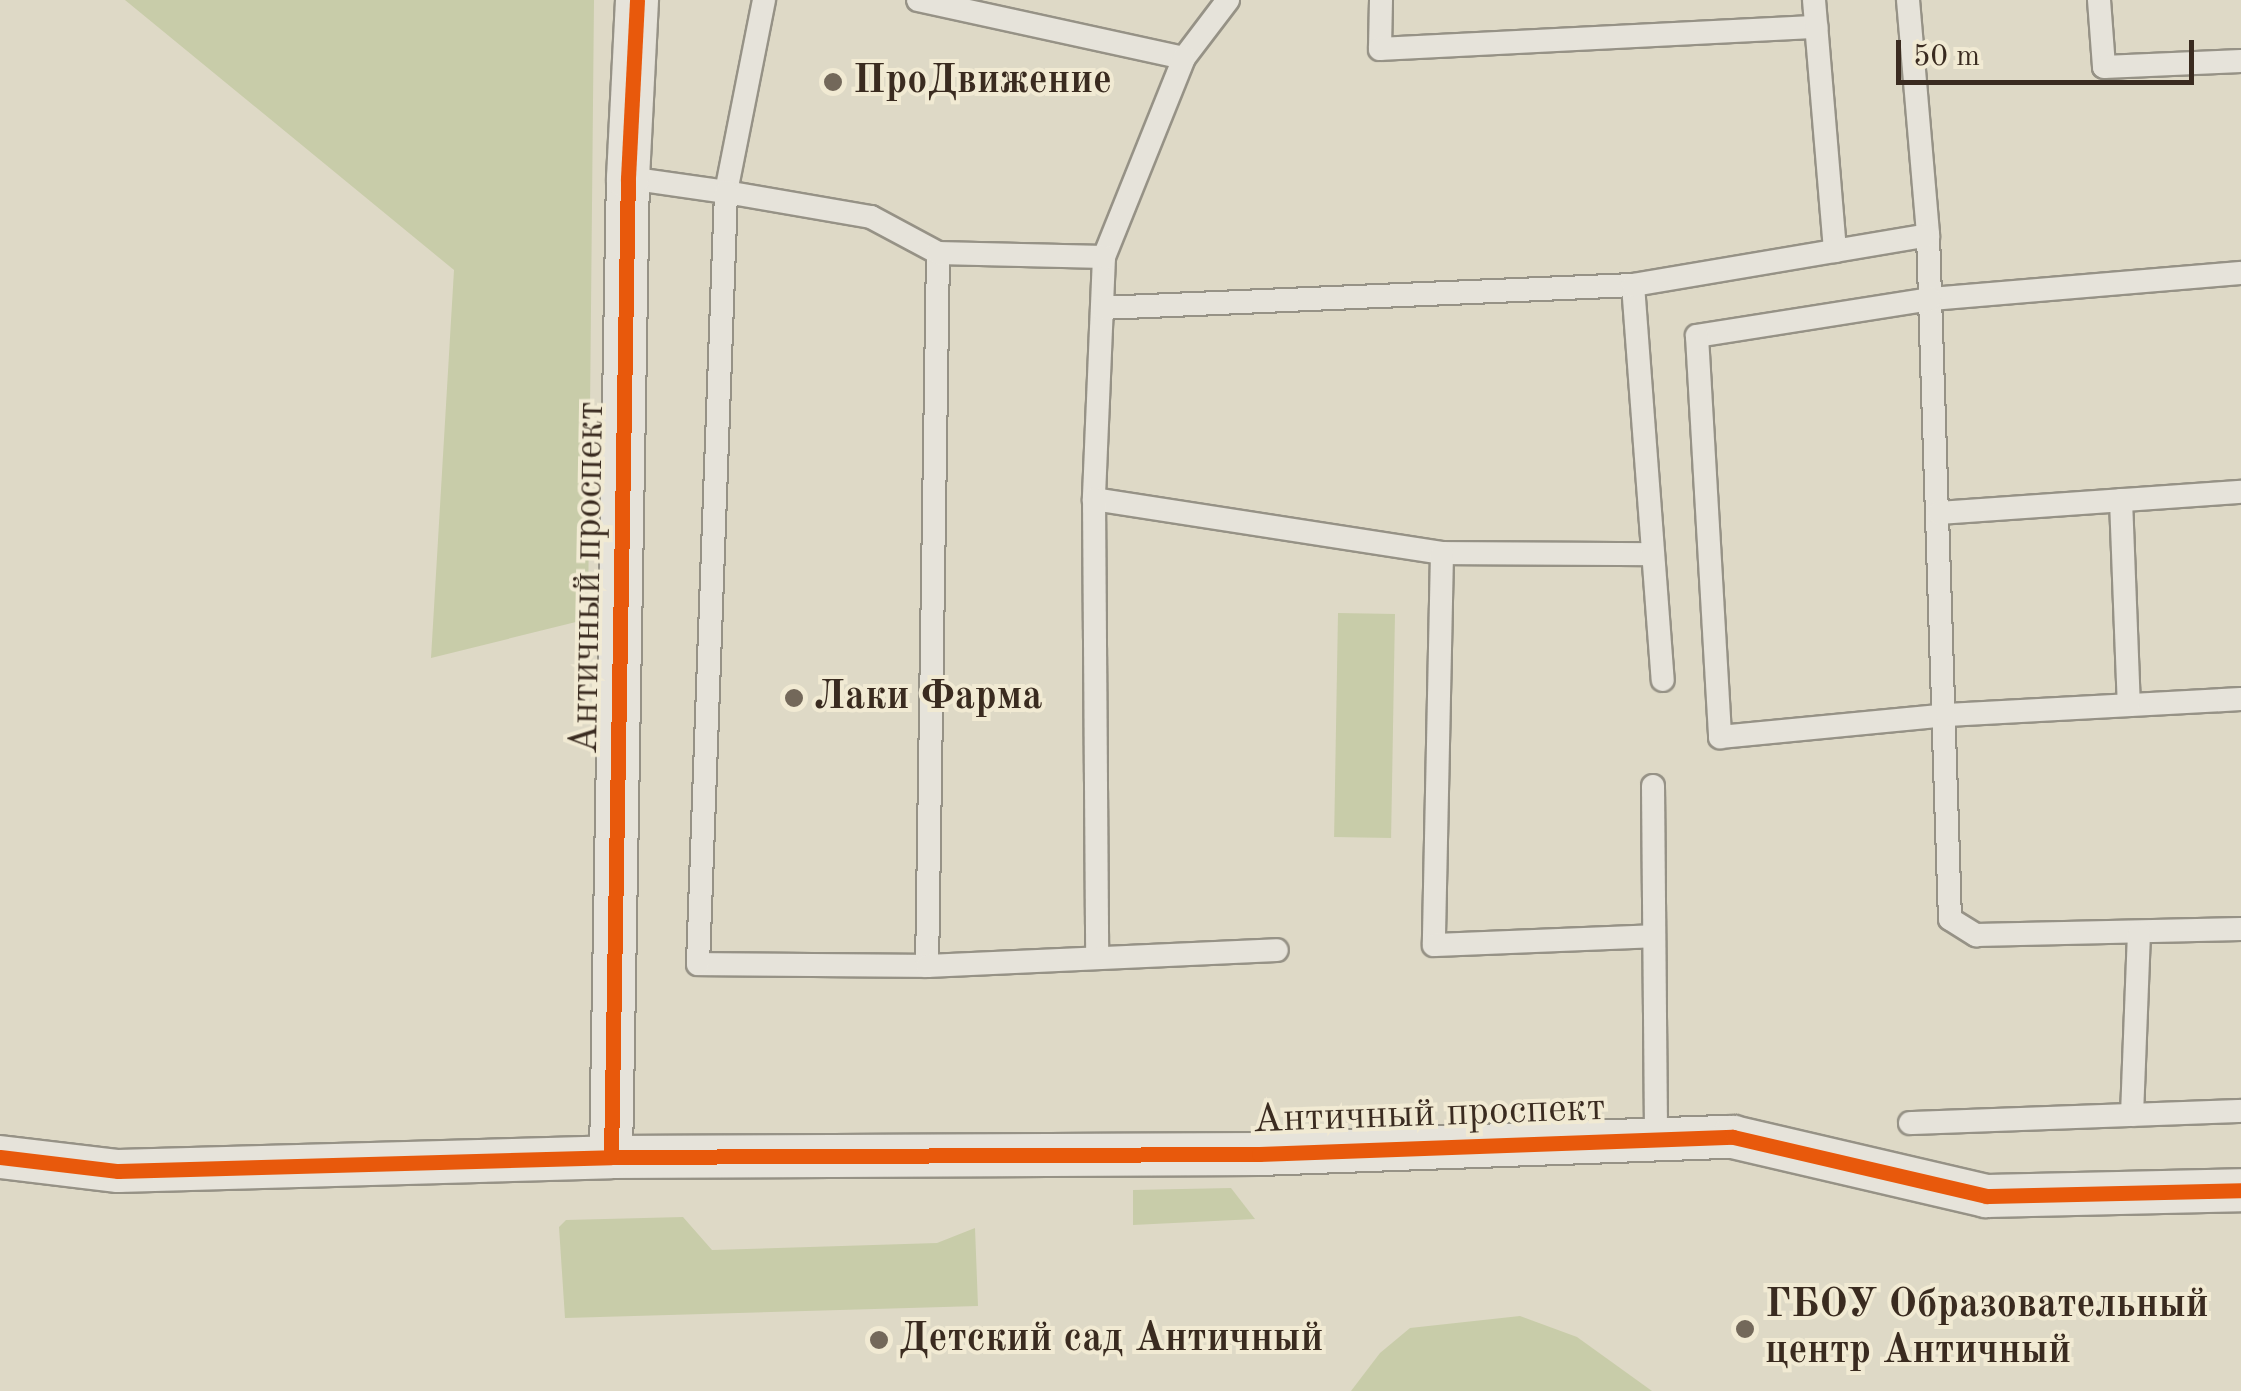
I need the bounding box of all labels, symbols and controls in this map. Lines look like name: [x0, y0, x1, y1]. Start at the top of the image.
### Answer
scale bar: [1901, 20, 2198, 82]
text: 50 m: [1913, 42, 1980, 72]
place label: ПроДвижение: [853, 58, 1112, 106]
marker: ПроДвижение: [822, 71, 844, 93]
street label: Античный проспект: [562, 401, 616, 755]
place label: Лаки Фарма: [814, 674, 1043, 722]
marker: Лаки Фарма: [783, 687, 805, 709]
street label: Античный проспект: [1252, 1085, 1606, 1145]
place label: ГБОУ Образовательный центр Античный: [1765, 1282, 2209, 1376]
place label: Детский сад Античный: [899, 1316, 1323, 1364]
marker: ГБОУ Образовательный центр Античный: [1734, 1318, 1756, 1340]
marker: Детский сад Античный: [868, 1329, 890, 1351]

